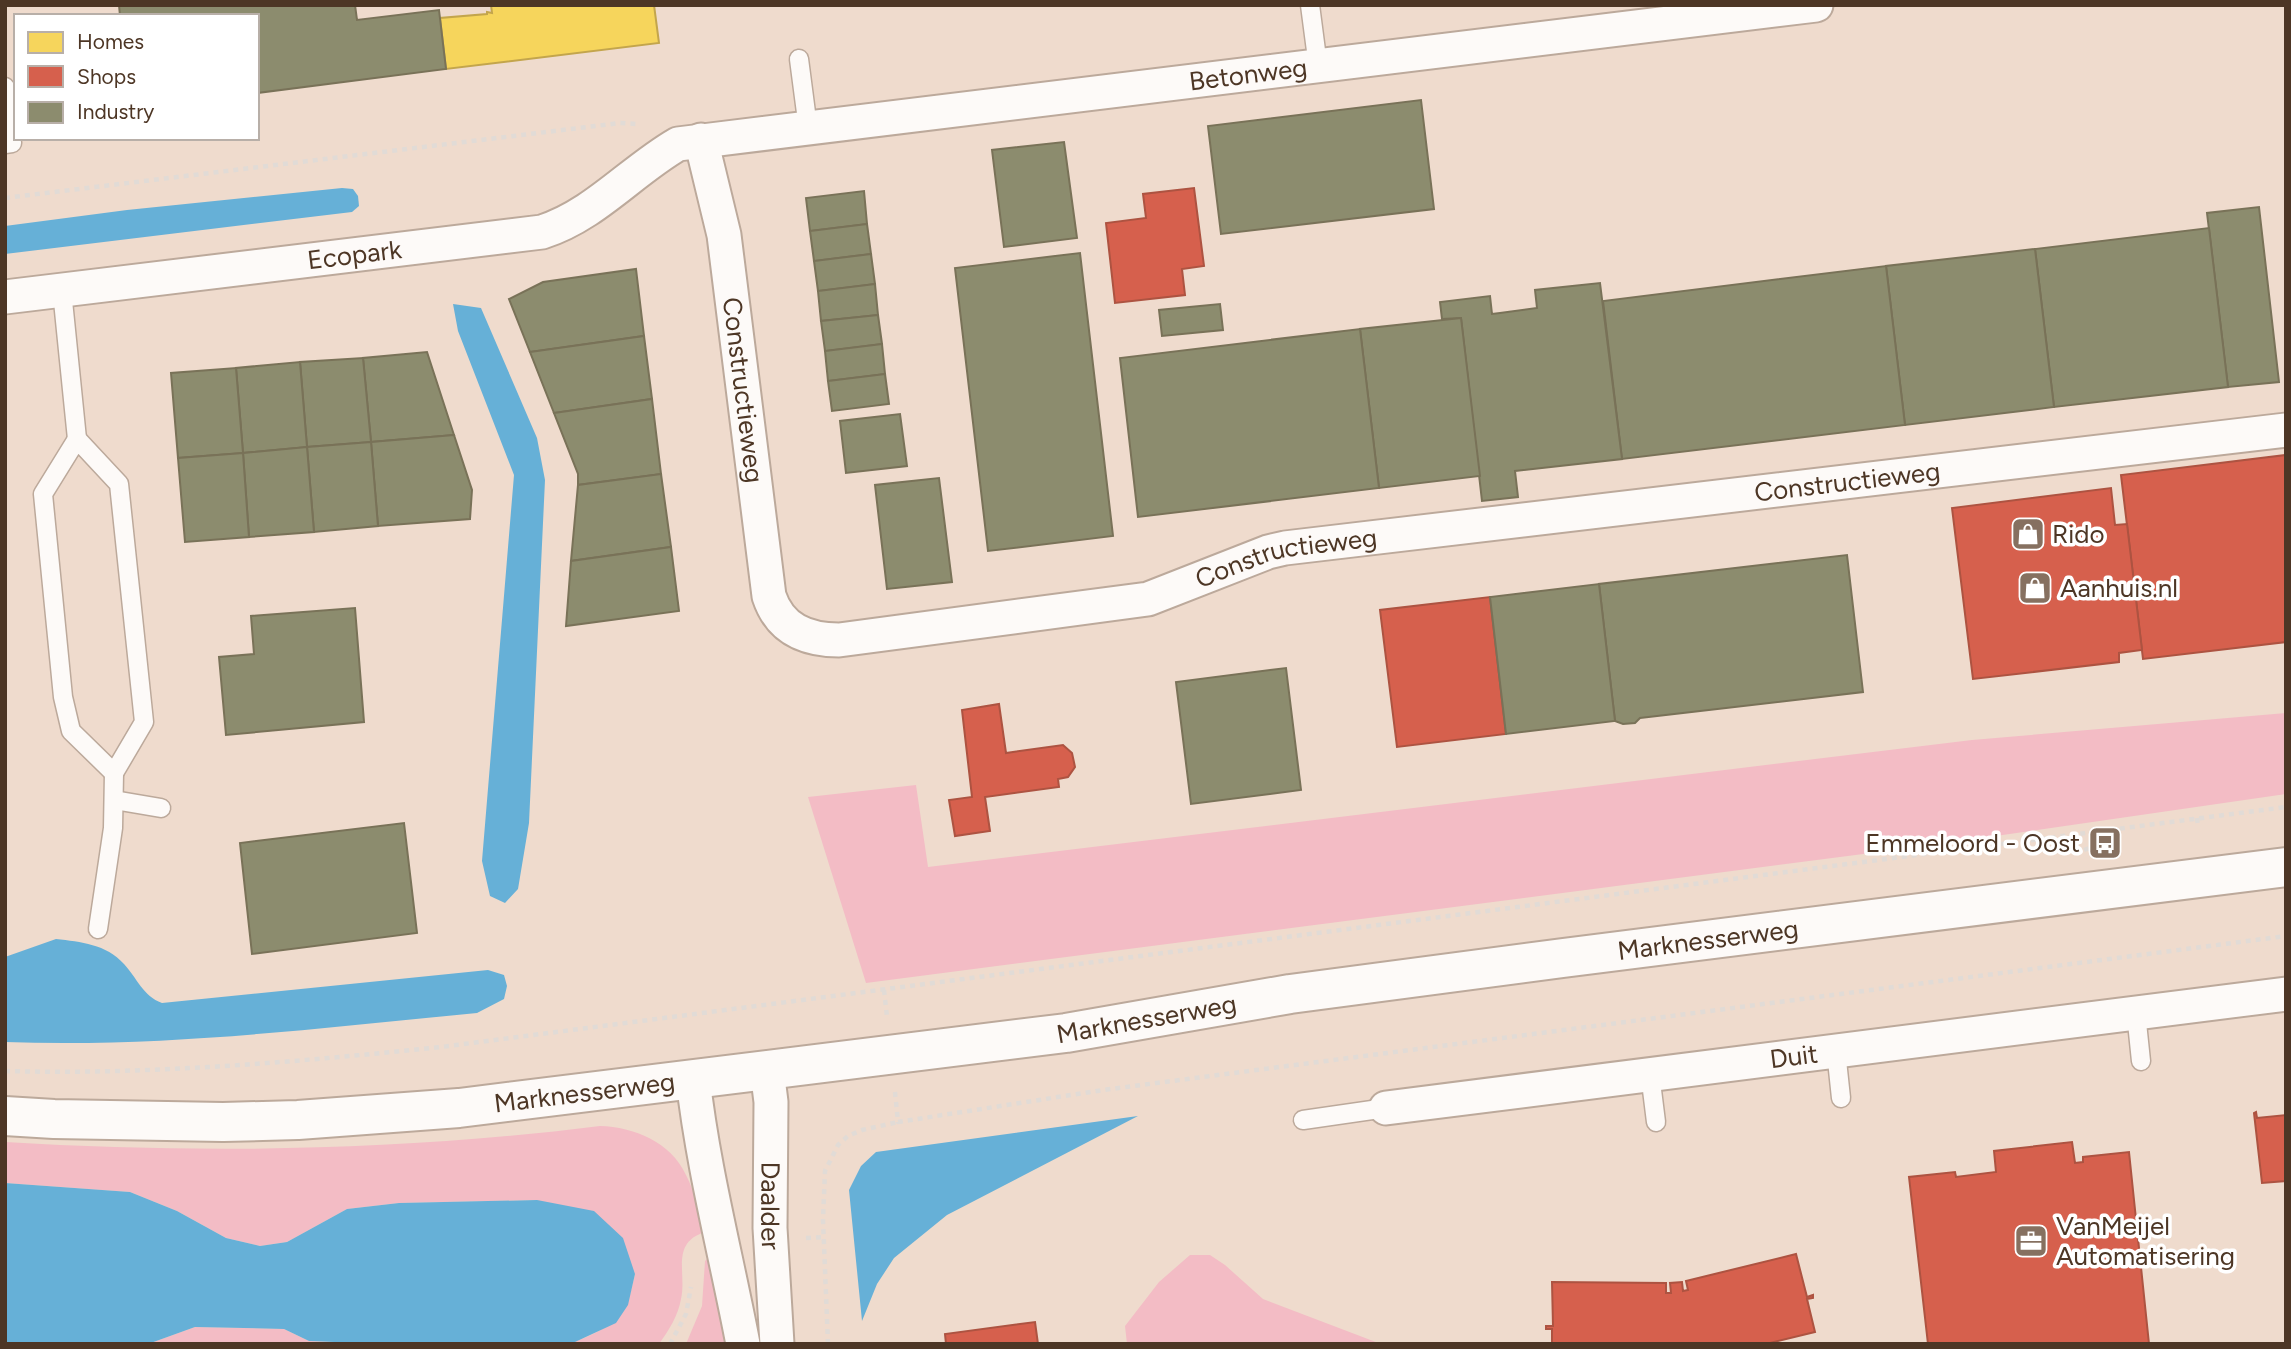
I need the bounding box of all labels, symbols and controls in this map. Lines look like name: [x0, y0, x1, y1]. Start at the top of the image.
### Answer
legend: [14, 14, 259, 140]
text: Homes: [77, 29, 144, 54]
street label: Betonweg: [1187, 51, 1309, 97]
text: Shops: [77, 64, 136, 89]
text: Industry: [77, 99, 154, 124]
street label: Ecopark: [306, 233, 404, 276]
street label: Constructieweg: [716, 295, 771, 485]
street label: Constructieweg: [1752, 455, 1942, 509]
shop icon: Rido: [2009, 515, 2047, 553]
place label: Rido: [2052, 518, 2105, 550]
street label: Constructieweg: [1191, 521, 1379, 595]
shop icon: Aanhuis.nl: [2016, 569, 2054, 607]
place label: Aanhuis.nl: [2060, 572, 2178, 604]
bus stop icon: Emmeloord - Oost: [2086, 824, 2124, 862]
place label: Emmeloord - Oost: [1865, 827, 2080, 859]
street label: Marknesserweg: [1616, 913, 1800, 967]
street label: Marknesserweg: [1054, 988, 1239, 1050]
street label: Duit: [1768, 1037, 1820, 1075]
street label: Marknesserweg: [492, 1065, 677, 1120]
street label: Daalder: [754, 1161, 787, 1251]
place label: VanMeijel Automatisering: [2056, 1210, 2235, 1272]
office icon: VanMeijel Automatisering: [2012, 1222, 2050, 1260]

